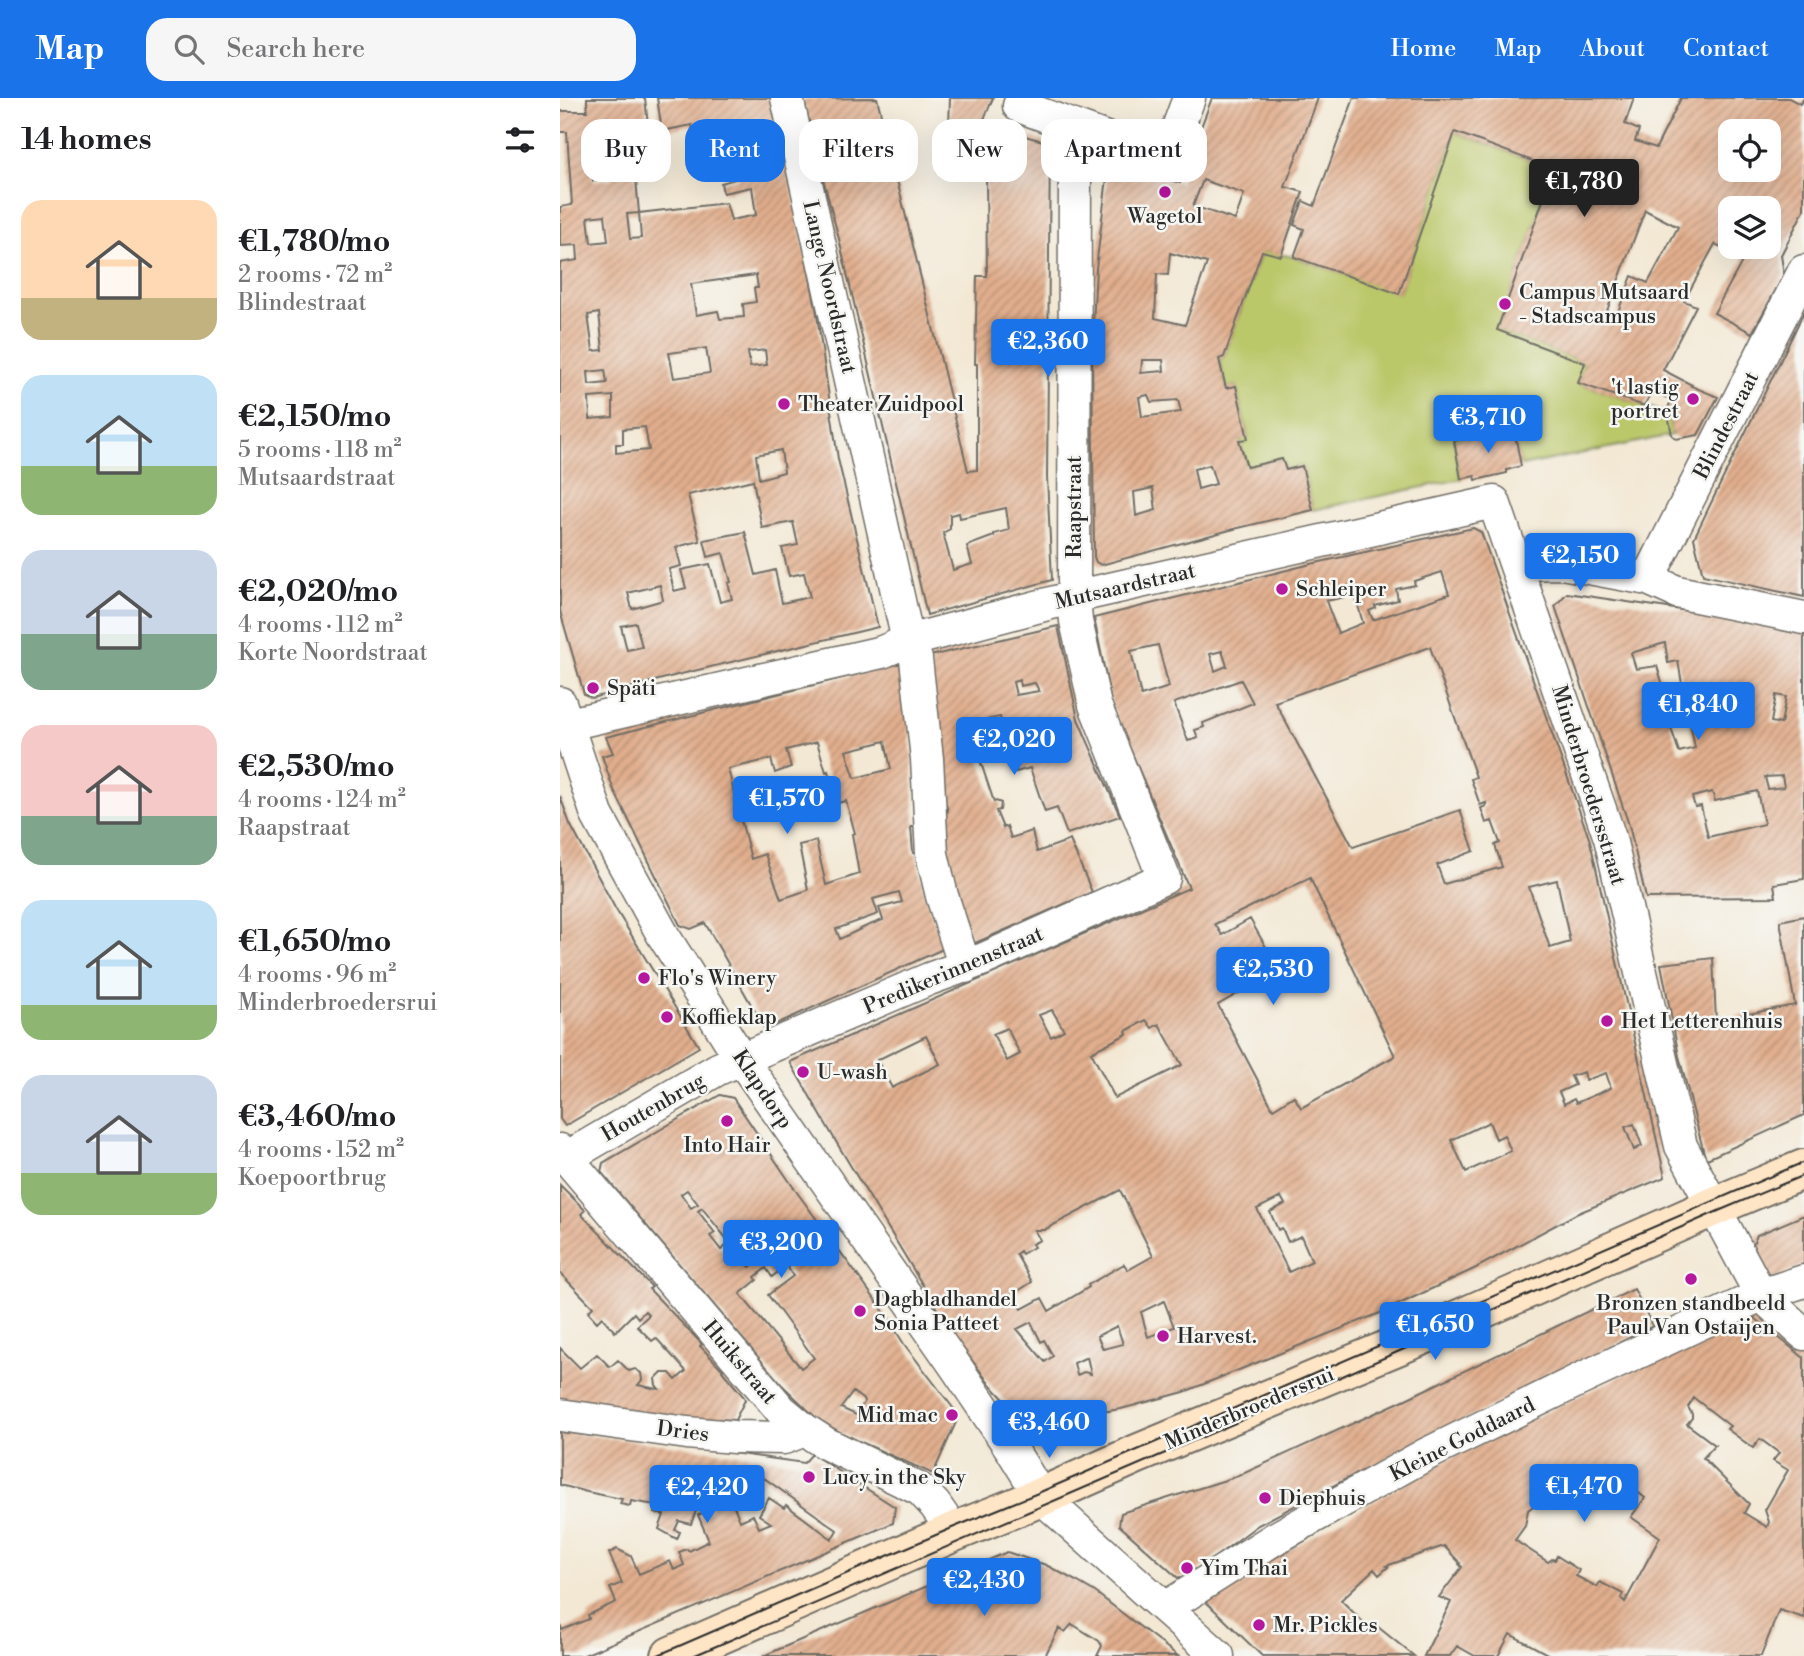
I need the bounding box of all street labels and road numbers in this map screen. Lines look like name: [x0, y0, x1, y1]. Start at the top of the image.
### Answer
street label: Lange Noordstraat: [796, 198, 862, 377]
street label: Blindestraat: [1688, 367, 1765, 485]
street label: Raapstraat: [1062, 455, 1088, 558]
street label: Mutsaardstraat: [1052, 558, 1199, 616]
street label: Minderbroedersstraat: [1545, 682, 1631, 889]
street label: Predikerinnenstraat: [859, 921, 1048, 1021]
street label: Klapdorp: [726, 1045, 798, 1134]
street label: Houtenbrug: [597, 1068, 710, 1148]
street label: Huikstraat: [696, 1315, 782, 1410]
street label: Minderbroedersrui: [1161, 1361, 1338, 1456]
street label: Kleine Goddaard: [1385, 1392, 1540, 1488]
street label: Dries: [655, 1416, 711, 1448]

